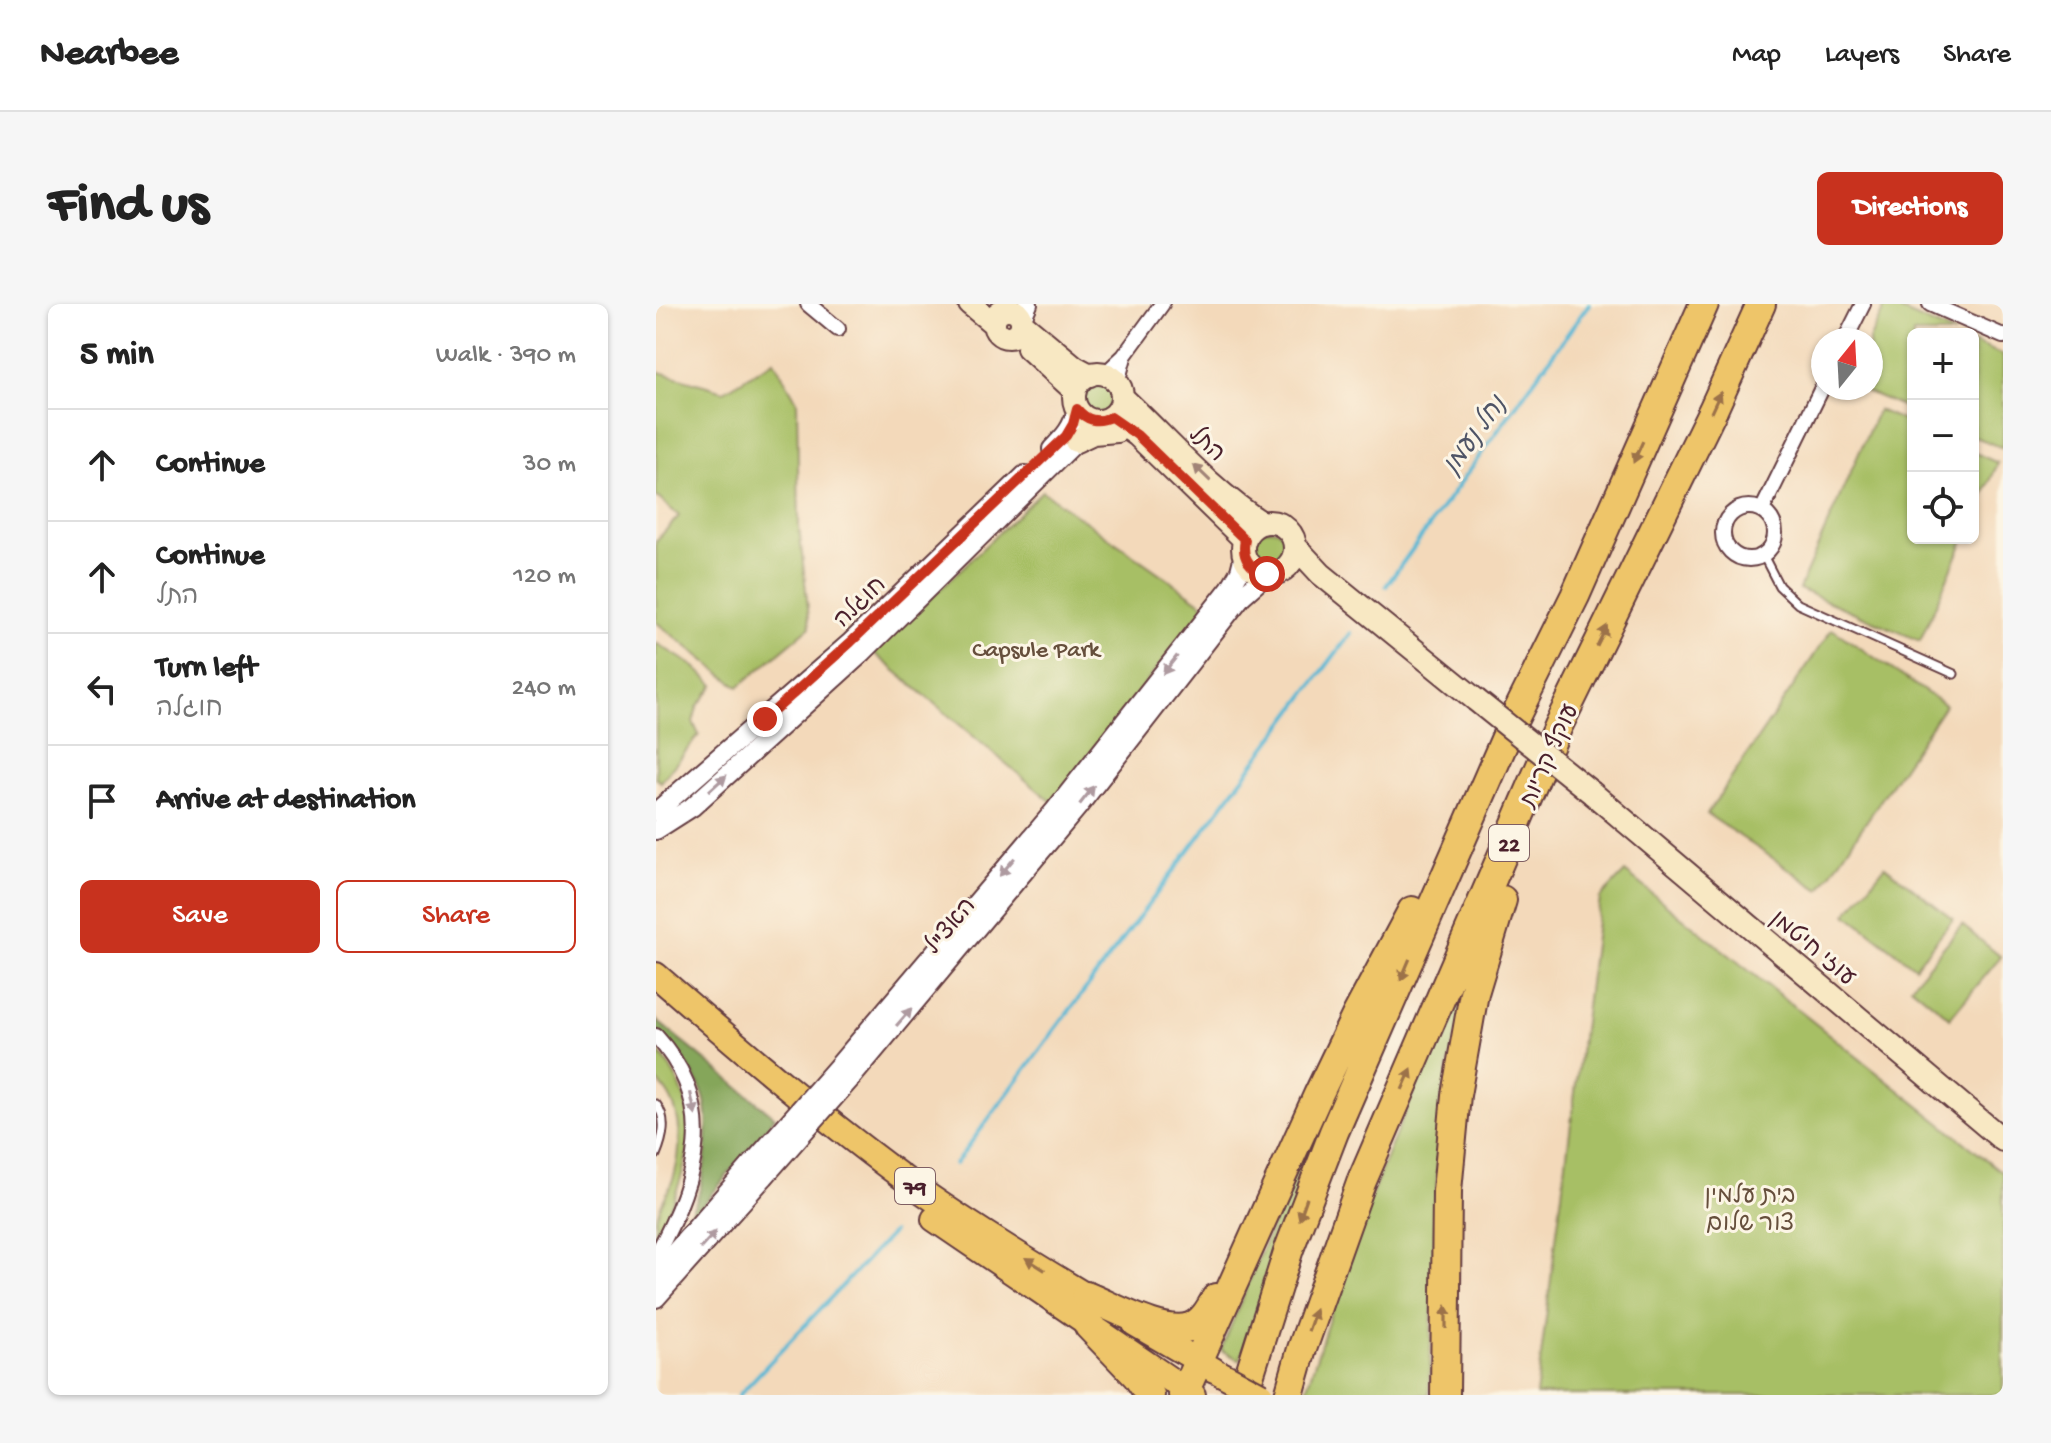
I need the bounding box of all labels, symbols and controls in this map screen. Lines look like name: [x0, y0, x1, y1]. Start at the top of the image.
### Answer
text: Nearbee: [40, 33, 178, 77]
text: Map: [1732, 39, 1781, 72]
text: Layers: [1825, 39, 1899, 72]
text: Share: [1943, 39, 2011, 72]
button: Directions: [1817, 172, 2003, 245]
text: Find us: [48, 175, 208, 241]
north arrow: [1811, 328, 1883, 400]
map controls: [1907, 328, 1979, 544]
button: +: [1907, 328, 1979, 400]
text: 5 min: [80, 336, 154, 376]
text: Walk · 390 m: [436, 341, 576, 372]
water label: נחל נעמן: [1436, 389, 1516, 482]
one-way arrow: [1709, 390, 1723, 414]
button: −: [1907, 400, 1979, 472]
street label: התל: [1181, 420, 1231, 470]
one-way arrow: [1632, 440, 1645, 464]
icon: ahead: [80, 443, 124, 487]
text: Continue: [156, 448, 265, 483]
text: 30 m: [523, 450, 576, 481]
one-way arrow: [1193, 465, 1212, 483]
button: locate: [1907, 472, 1979, 544]
text: Continue: [156, 540, 265, 575]
icon: ahead: [80, 555, 124, 599]
route start: [1249, 556, 1285, 592]
text: 120 m: [513, 562, 576, 593]
street label: חוגלה: [828, 571, 894, 635]
text: התל: [156, 583, 198, 614]
one-way arrow: [1596, 624, 1609, 647]
park label: Capsule Park: [972, 637, 1102, 666]
text: Turn left: [156, 652, 257, 687]
one-way arrow: [1162, 655, 1178, 675]
icon: left: [80, 667, 124, 711]
text: 240 m: [512, 674, 576, 705]
text: חוגלה: [156, 695, 223, 726]
street label: עוקף קריות: [1514, 700, 1587, 815]
route end: [747, 701, 783, 737]
one-way arrow: [708, 774, 728, 792]
icon: arrive: [80, 779, 124, 823]
text: Arrive at destination: [156, 784, 416, 819]
one-way arrow: [1079, 785, 1095, 805]
road number: 22: [1489, 825, 1529, 861]
one-way arrow: [999, 857, 1016, 877]
button: Save: [80, 880, 320, 953]
button: Share: [336, 880, 576, 953]
street label: האצ"ל: [918, 892, 984, 961]
street label: עוזי חיטמן: [1763, 906, 1861, 994]
one-way arrow: [1398, 958, 1411, 982]
one-way arrow: [894, 1007, 912, 1027]
one-way arrow: [1400, 1067, 1413, 1090]
one-way arrow: [687, 1091, 700, 1116]
road number: 79: [895, 1168, 935, 1204]
park label: בית עלמין צור שלום: [1705, 1182, 1795, 1240]
one-way arrow: [1297, 1197, 1309, 1221]
one-way arrow: [699, 1230, 716, 1250]
one-way arrow: [1024, 1258, 1046, 1272]
one-way arrow: [1440, 1304, 1453, 1329]
one-way arrow: [1306, 1308, 1318, 1332]

